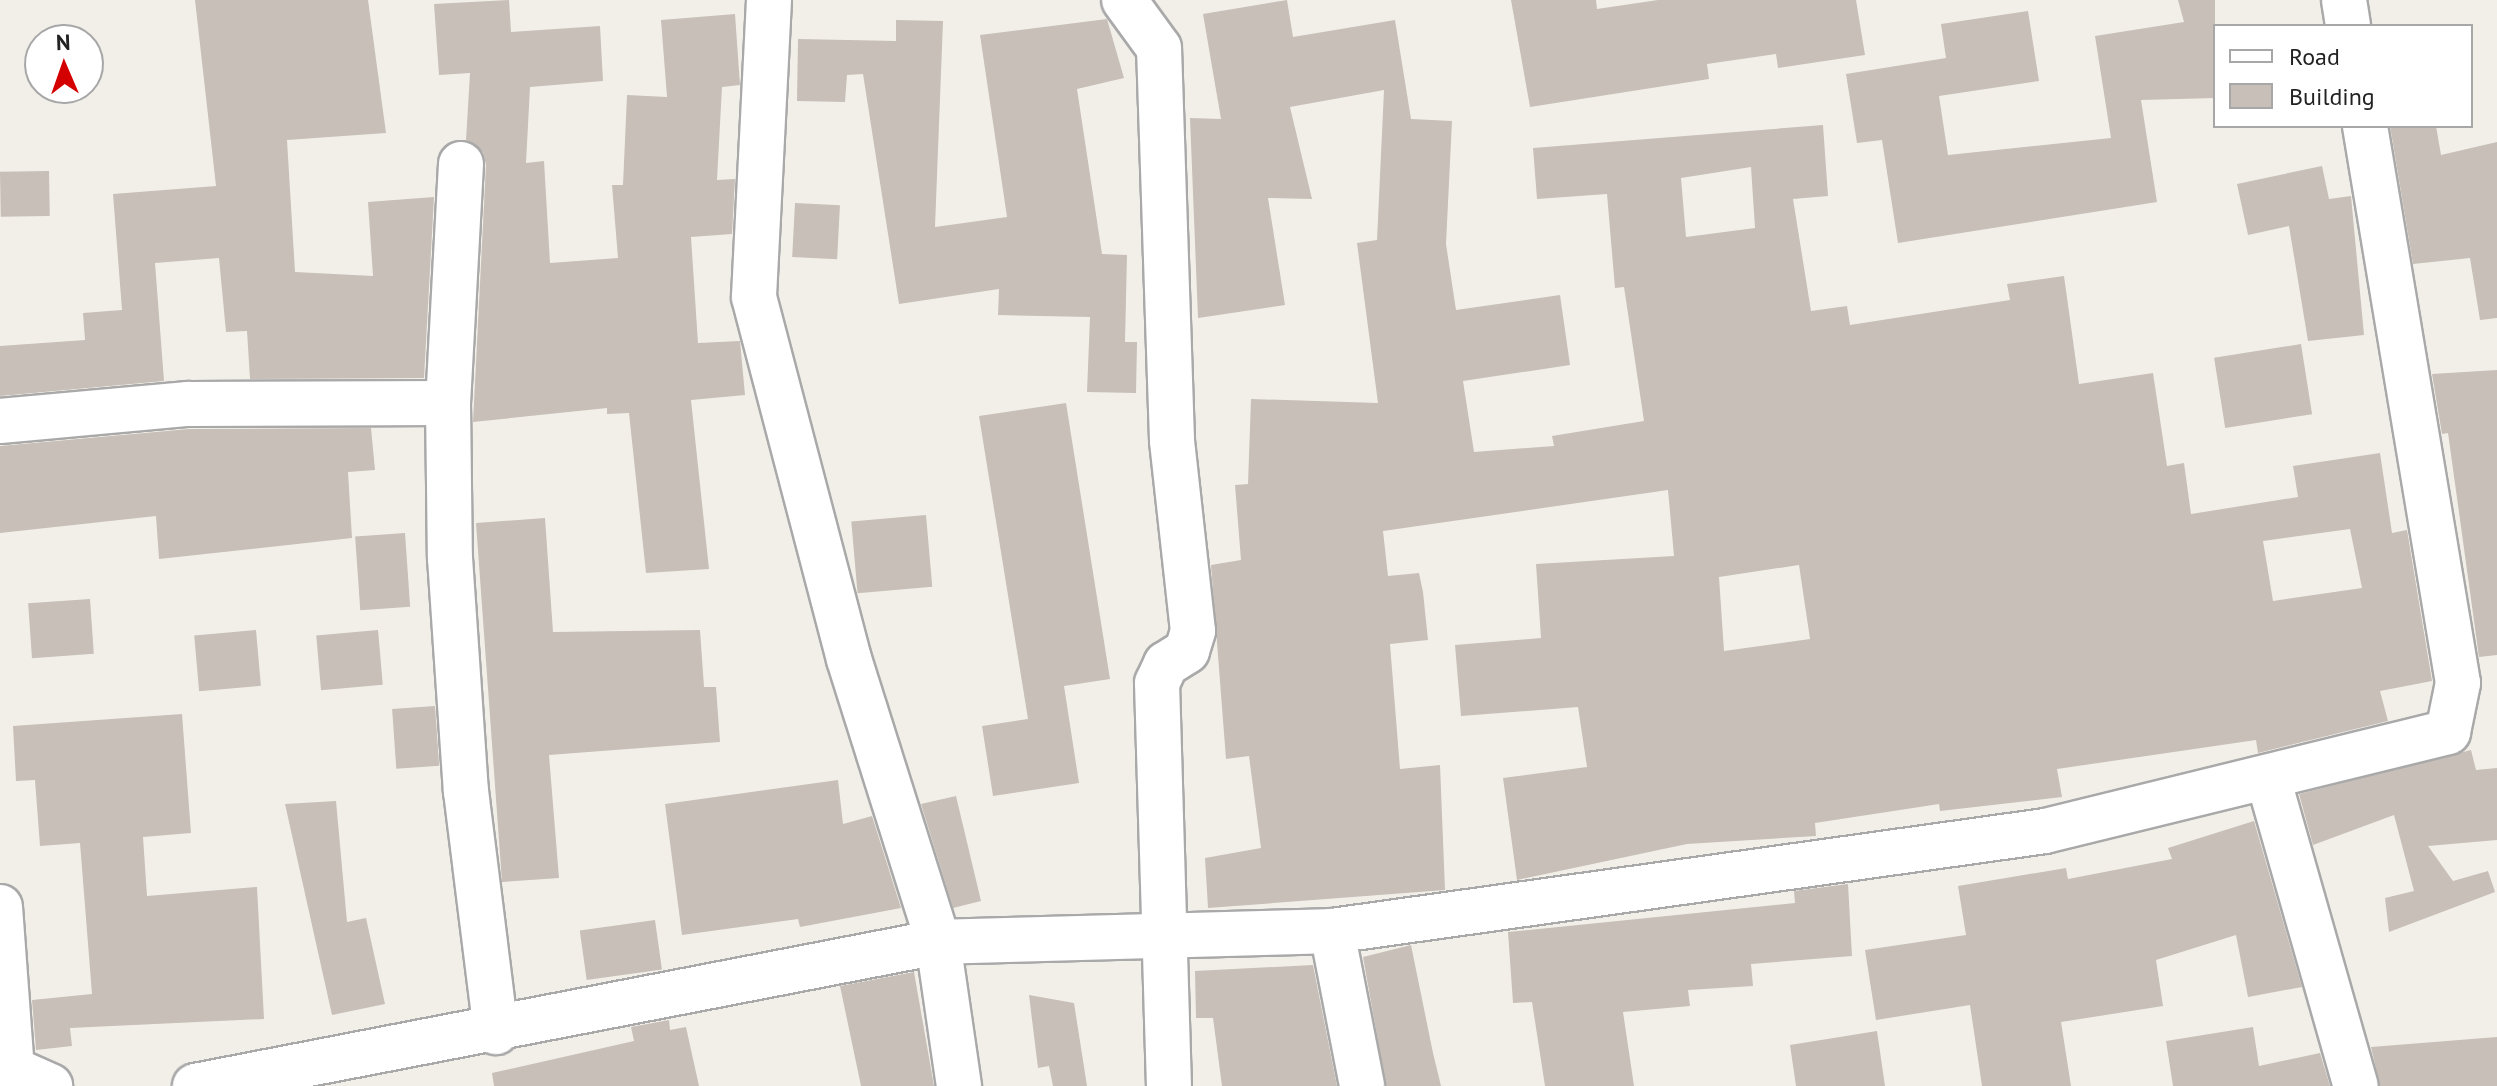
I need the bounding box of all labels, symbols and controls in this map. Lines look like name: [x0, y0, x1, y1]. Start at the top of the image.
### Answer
north arrow: [24, 24, 104, 104]
legend: [2213, 24, 2473, 128]
text: N: [56, 28, 71, 56]
text: Road: [2289, 41, 2340, 72]
text: Building: [2289, 81, 2375, 112]

